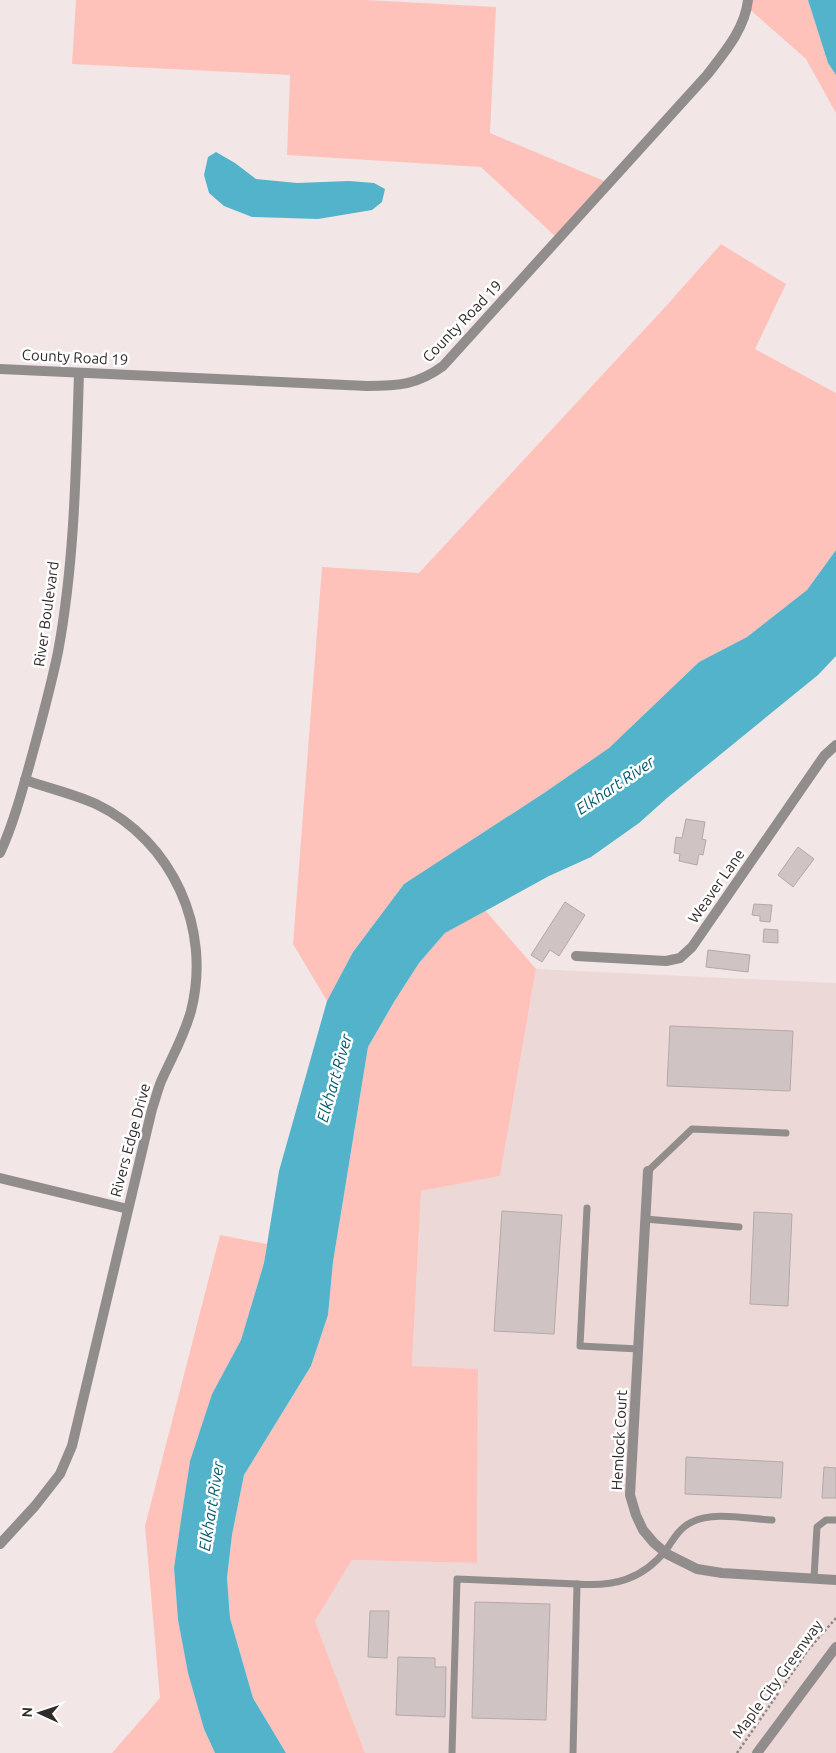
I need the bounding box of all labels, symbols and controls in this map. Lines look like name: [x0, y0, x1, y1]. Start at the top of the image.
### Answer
street label: County Road 19: [419, 277, 505, 365]
street label: County Road 19: [21, 346, 129, 368]
street label: River Boulevard: [30, 560, 62, 668]
water label: Elkhart River: [572, 752, 658, 818]
street label: Weaver Lane: [684, 846, 748, 926]
water label: Elkhart River: [313, 1031, 355, 1124]
street label: Rivers Edge Drive: [107, 1081, 153, 1199]
street label: Hemlock Court: [608, 1389, 630, 1491]
water label: Elkhart River: [195, 1459, 227, 1552]
street label: Maple City Greenway: [728, 1617, 826, 1741]
north arrow: [15, 1688, 65, 1738]
text: N: [19, 1707, 35, 1718]

